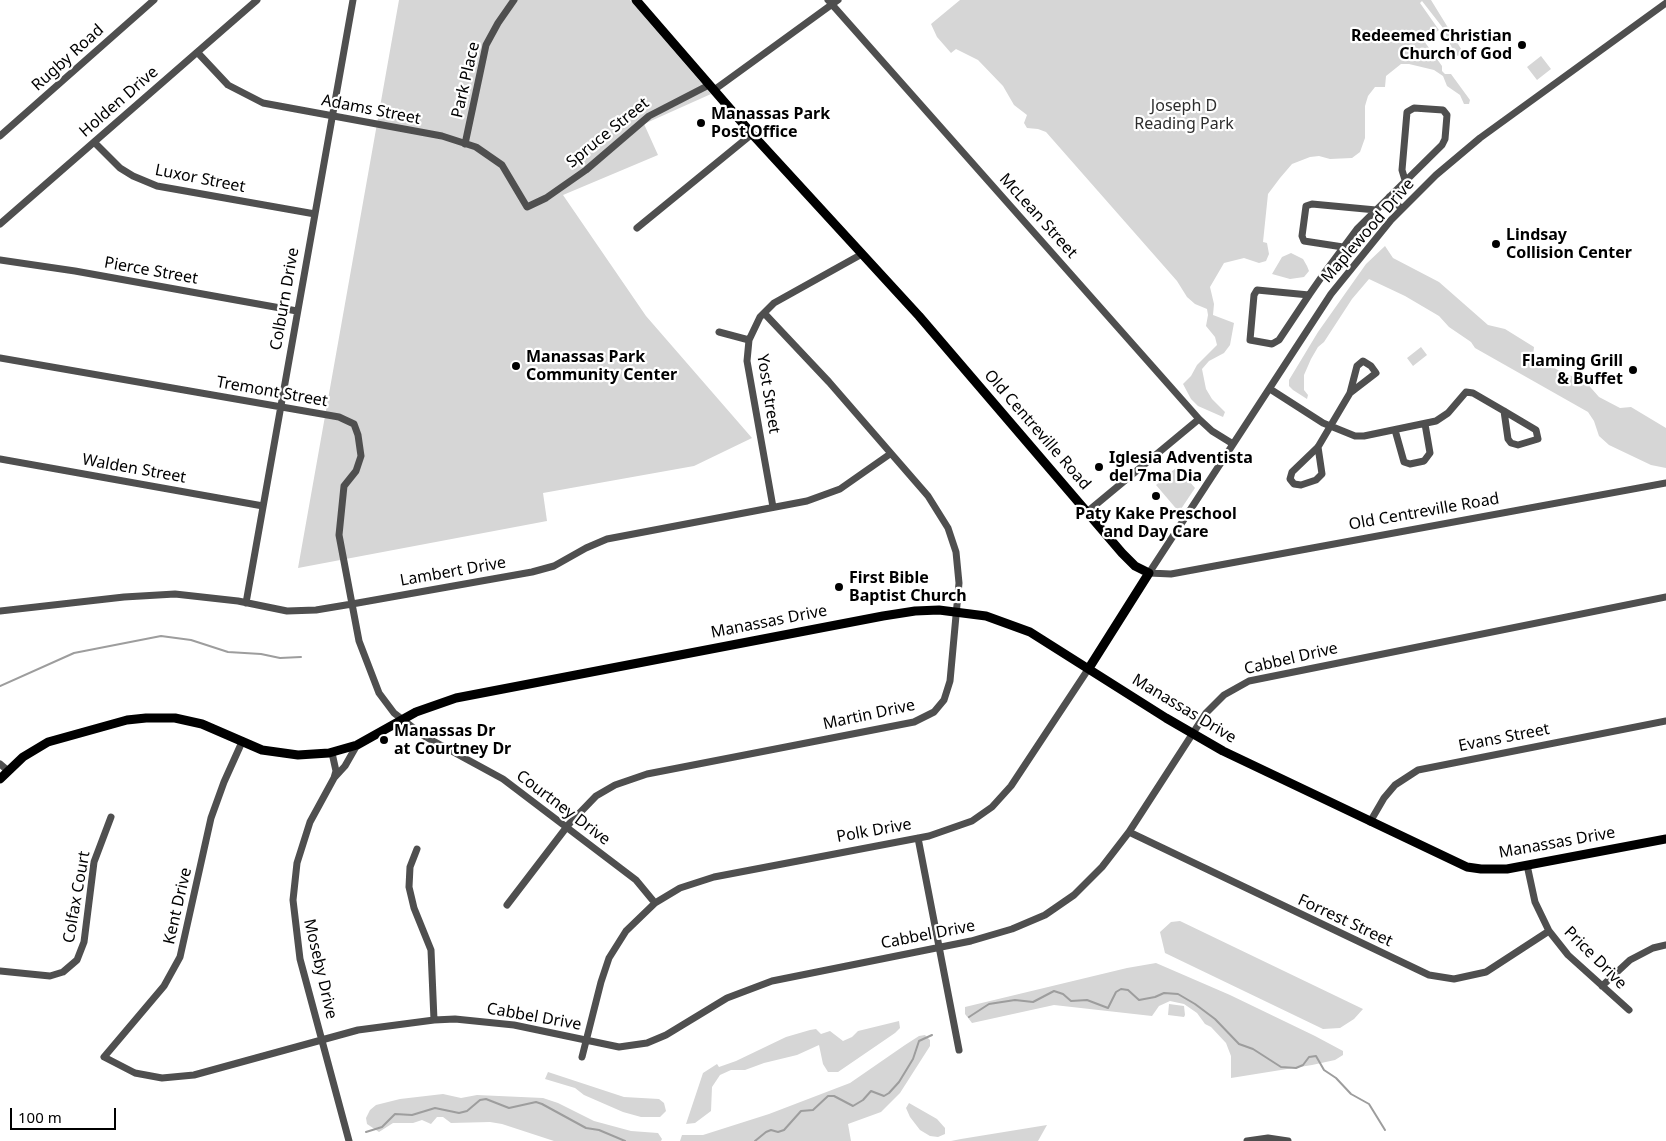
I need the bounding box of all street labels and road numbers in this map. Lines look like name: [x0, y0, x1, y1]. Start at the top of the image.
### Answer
street label: Rugby Road: [28, 21, 108, 95]
street label: Park Place: [448, 40, 484, 120]
street label: Holden Drive: [76, 63, 162, 141]
street label: Adams Street: [320, 91, 422, 129]
street label: Spruce Street: [563, 94, 653, 172]
street label: Luxor Street: [153, 161, 247, 197]
street label: McLean Street: [995, 170, 1081, 262]
street label: Maplewood Drive: [1318, 175, 1418, 287]
street label: Colburn Drive: [267, 246, 303, 352]
street label: Pierce Street: [103, 253, 199, 289]
street label: Yost Street: [752, 353, 784, 435]
street label: Old Centreville Road: [980, 366, 1094, 494]
street label: Tremont Street: [215, 373, 329, 411]
street label: Walden Street: [81, 450, 187, 488]
street label: Old Centreville Road: [1347, 489, 1501, 535]
street label: Lambert Drive: [399, 553, 507, 591]
street label: Manassas Drive: [709, 601, 829, 643]
street label: Cabbel Drive: [1242, 639, 1340, 679]
street label: Manassas Drive: [1128, 670, 1240, 748]
street label: Martin Drive: [821, 696, 917, 734]
street label: Evans Street: [1457, 720, 1551, 756]
street label: Courtney Drive: [512, 766, 614, 850]
street label: Polk Drive: [835, 815, 913, 847]
street label: Manassas Drive: [1497, 823, 1617, 863]
street label: Colfax Court: [59, 849, 95, 945]
street label: Kent Drive: [160, 866, 196, 946]
street label: Forrest Street: [1295, 891, 1395, 951]
street label: Cabbel Drive: [879, 916, 977, 954]
street label: Moseby Drive: [299, 917, 341, 1021]
street label: Price Drive: [1560, 923, 1630, 993]
street label: Cabbel Drive: [485, 999, 583, 1035]

